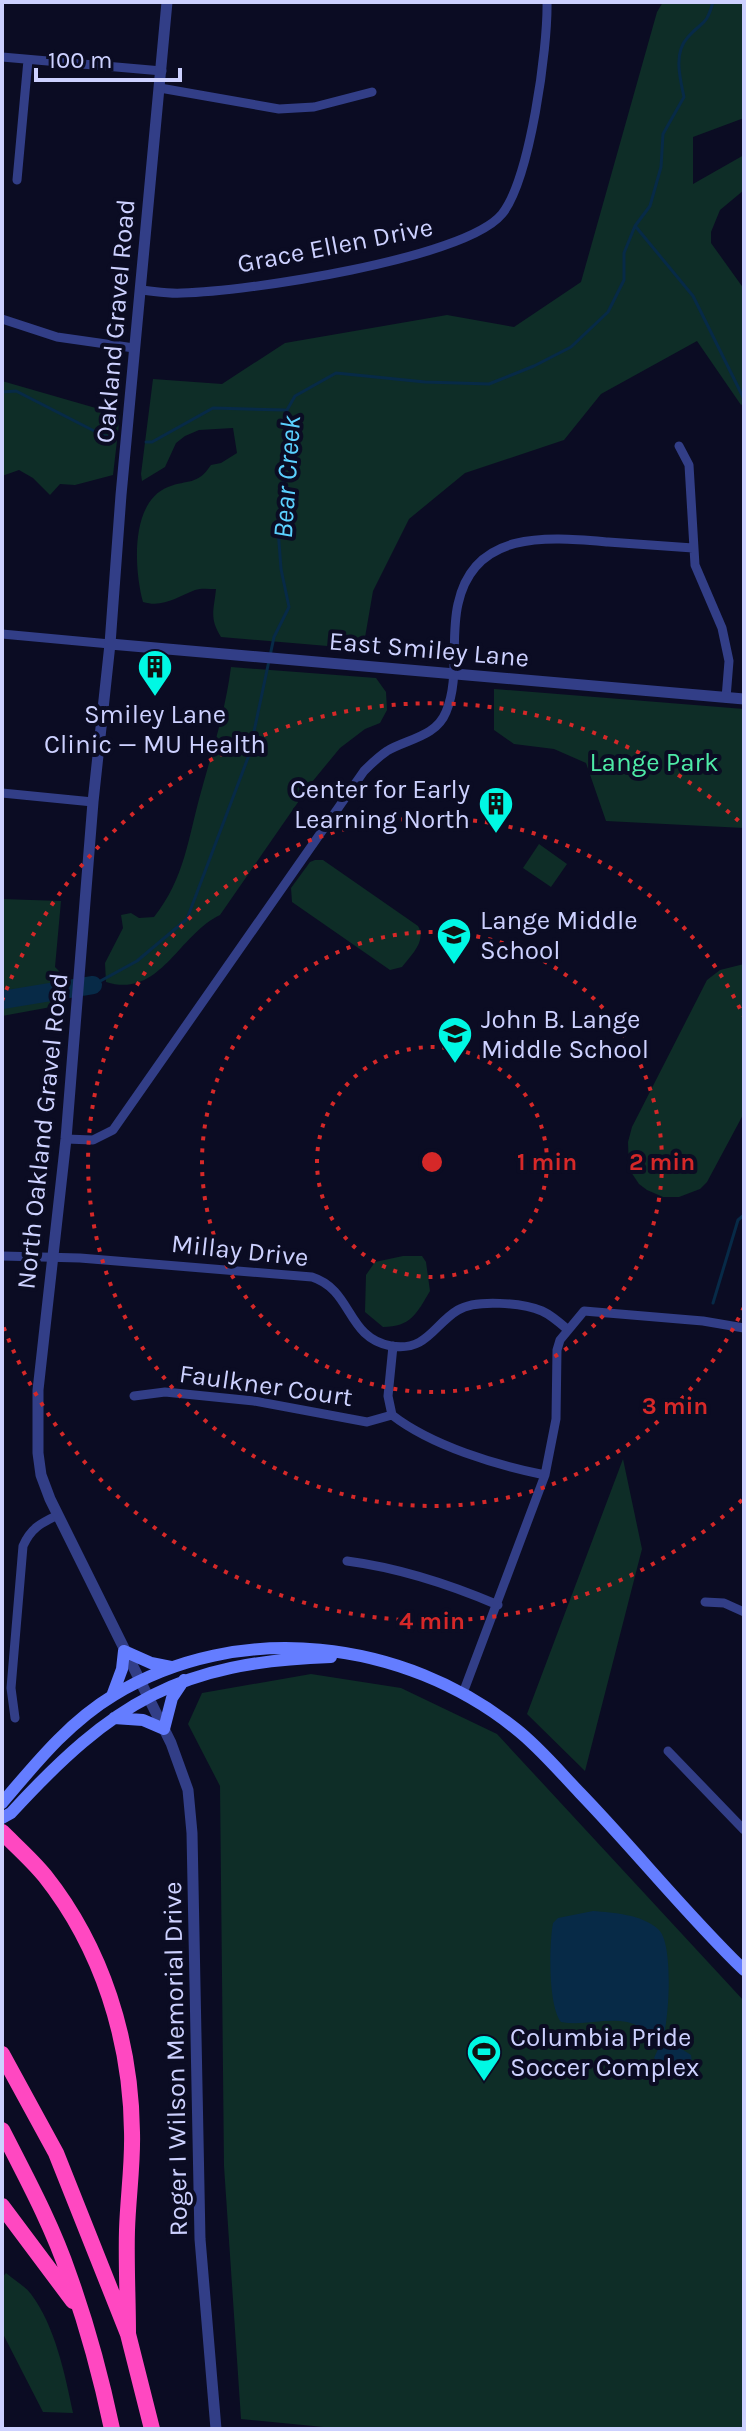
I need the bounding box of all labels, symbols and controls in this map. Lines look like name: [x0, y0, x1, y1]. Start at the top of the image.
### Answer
scale bar: [36, 32, 180, 82]
text: 100 m: [48, 46, 113, 74]
street label: Oakland Gravel Road: [89, 198, 142, 444]
street label: Grace Ellen Drive: [235, 211, 435, 280]
water label: Bear Creek: [266, 413, 307, 540]
street label: East Smiley Lane: [328, 625, 530, 674]
building icon: Smiley Lane Clinic — MU Health: [136, 648, 174, 698]
place label: Smiley Lane Clinic — MU Health: [44, 699, 266, 760]
park label: Lange Park: [589, 747, 719, 778]
place label: Center for Early Learning North: [290, 774, 470, 835]
building icon: Center for Early Learning North: [477, 785, 515, 835]
place label: Lange Middle School: [480, 905, 638, 966]
school or university icon: Lange Middle School: [435, 916, 473, 966]
street label: North Oakland Gravel Road: [10, 971, 75, 1291]
place label: John B. Lange Middle School: [481, 1004, 649, 1065]
school or university icon: John B. Lange Middle School: [436, 1015, 474, 1065]
centre of rings: [418, 1148, 446, 1176]
text: 1 min: [517, 1148, 577, 1176]
text: 2 min: [629, 1148, 695, 1176]
street label: Millay Drive: [170, 1228, 310, 1273]
street label: Faulkner Court: [177, 1358, 355, 1413]
text: 3 min: [642, 1392, 708, 1420]
text: 4 min: [399, 1607, 465, 1635]
street label: Roger I Wilson Memorial Drive: [157, 1881, 194, 2237]
place label: Columbia Pride Soccer Complex: [510, 2022, 699, 2083]
sports icon: Columbia Pride Soccer Complex: [465, 2033, 503, 2083]

